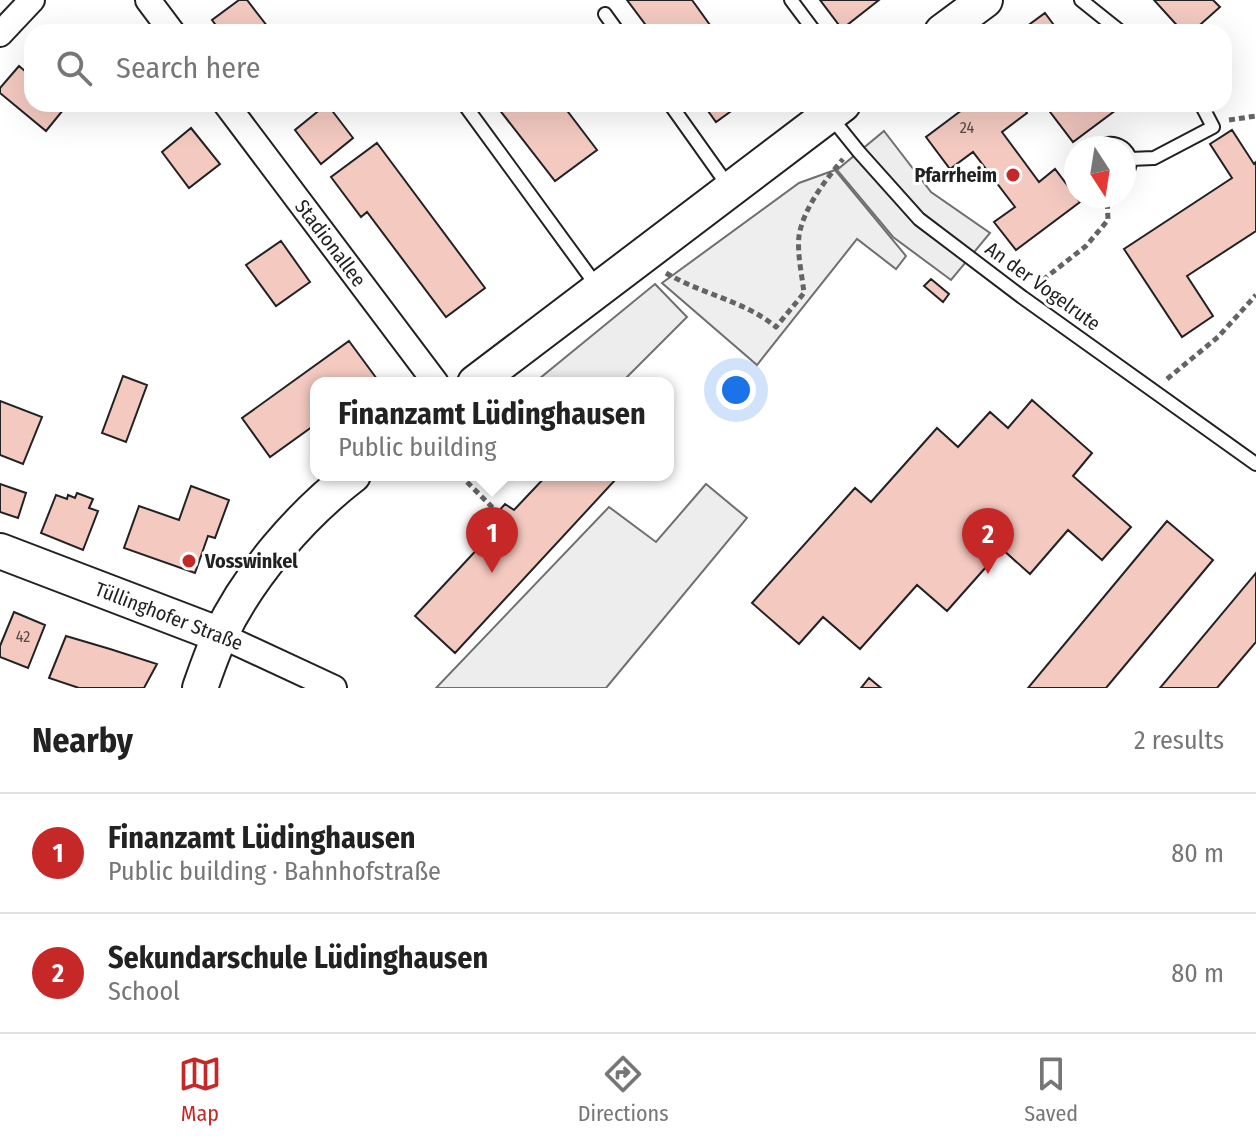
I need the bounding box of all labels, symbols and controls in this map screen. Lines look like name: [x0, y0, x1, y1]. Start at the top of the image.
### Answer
search box: [24, 24, 1232, 112]
icon: search: [52, 46, 96, 90]
text: Search here: [116, 50, 261, 86]
house number: 24: [960, 118, 974, 137]
north arrow: [1064, 136, 1136, 208]
place label: Pfarrheim: [914, 163, 997, 187]
marker: Pfarrheim: [1004, 166, 1022, 184]
street label: Stadionallee: [290, 195, 371, 291]
street label: An der Vogelrute: [981, 236, 1105, 336]
your location: [716, 370, 756, 410]
popup: [310, 377, 674, 481]
text: Finanzamt Lüdinghausen: [338, 396, 646, 432]
text: Public building: [338, 432, 496, 463]
pin: 1: [466, 507, 518, 573]
pin: 2: [962, 508, 1014, 574]
place label: Vosswinkel: [204, 549, 298, 573]
marker: Vosswinkel: [180, 552, 198, 570]
street label: Tüllinghofer Straße: [92, 577, 246, 655]
house number: 42: [16, 627, 30, 646]
text: Nearby: [32, 720, 133, 761]
text: 2 results: [1134, 725, 1224, 756]
text: Finanzamt Lüdinghausen: [108, 820, 416, 856]
text: 1: [53, 838, 64, 869]
text: 80 m: [1171, 838, 1224, 869]
text: Public building · Bahnhofstraße: [108, 856, 441, 887]
text: Sekundarschule Lüdinghausen: [108, 940, 488, 976]
text: 2: [52, 958, 64, 989]
text: 80 m: [1171, 958, 1224, 989]
text: School: [108, 976, 180, 1007]
tab: Map: [178, 1052, 222, 1127]
tab: Directions: [578, 1052, 669, 1127]
tab: Saved: [1024, 1052, 1078, 1127]

